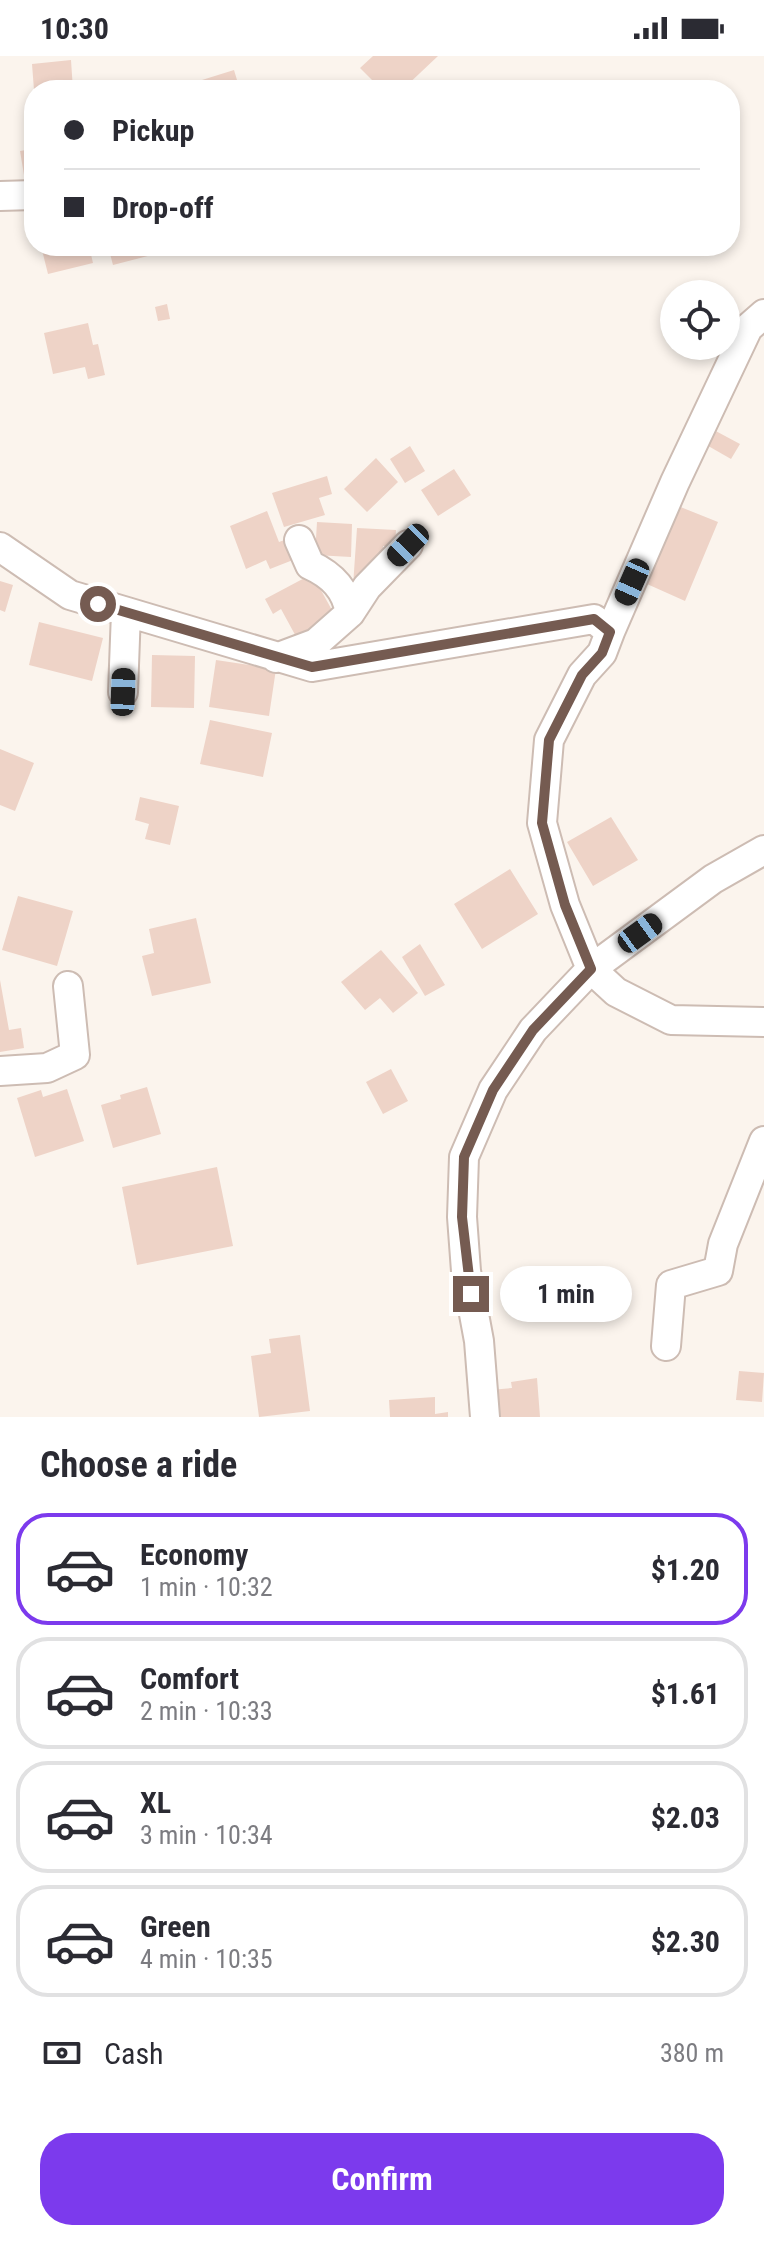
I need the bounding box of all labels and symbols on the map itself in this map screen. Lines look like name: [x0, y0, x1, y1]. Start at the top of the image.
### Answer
car: [383, 519, 433, 571]
car: [611, 555, 653, 609]
route start: [80, 586, 116, 622]
car: [110, 668, 136, 716]
car: [614, 909, 666, 957]
callout: 1 min: [499, 1266, 631, 1322]
route end: [453, 1276, 489, 1312]

